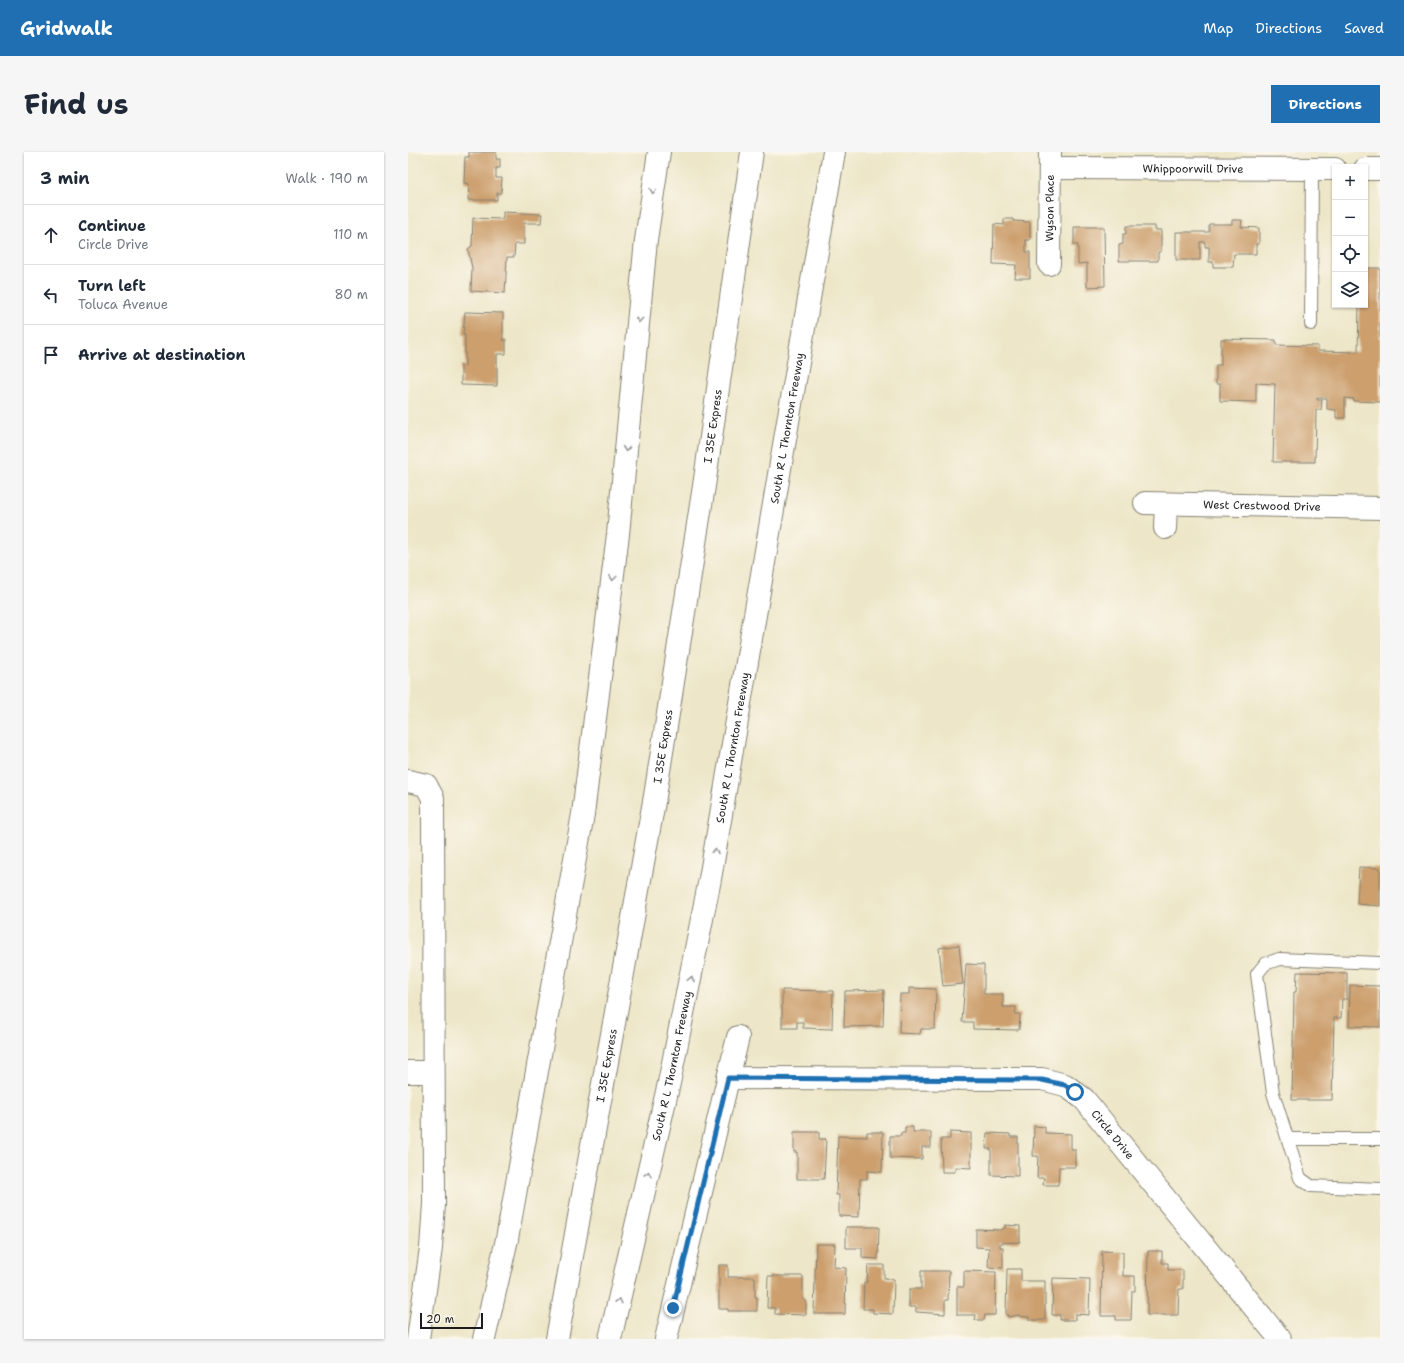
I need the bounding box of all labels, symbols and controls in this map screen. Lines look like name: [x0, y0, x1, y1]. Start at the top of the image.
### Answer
text: Gridwalk: [20, 16, 113, 41]
text: Map: [1204, 19, 1234, 37]
text: Directions: [1256, 19, 1322, 37]
text: Saved: [1344, 19, 1384, 37]
text: Find us: [24, 85, 129, 123]
button: Directions: [1271, 85, 1380, 123]
street label: Whippoorwill Drive: [1143, 161, 1243, 176]
map controls: [1332, 164, 1368, 308]
button: +: [1332, 164, 1368, 200]
text: 3 min: [40, 167, 90, 189]
text: Walk · 190 m: [286, 170, 368, 187]
street label: Wyson Place: [1042, 174, 1057, 242]
one-way arrow: [649, 188, 658, 194]
button: −: [1332, 200, 1368, 236]
text: Continue: [78, 216, 146, 236]
icon: ahead: [40, 224, 62, 246]
text: 110 m: [333, 226, 368, 243]
text: Circle Drive: [78, 236, 149, 253]
button: locate: [1332, 236, 1368, 272]
button: layers: [1332, 272, 1368, 308]
text: Turn left: [78, 276, 146, 296]
icon: left: [40, 284, 62, 306]
text: 80 m: [334, 286, 368, 303]
text: Toluca Avenue: [78, 296, 168, 313]
one-way arrow: [634, 317, 643, 323]
icon: arrive: [40, 344, 62, 366]
text: Arrive at destination: [78, 345, 246, 365]
street label: South R L Thornton Freeway: [767, 352, 807, 505]
street label: I 35E Express: [700, 388, 725, 464]
one-way arrow: [622, 446, 631, 452]
street label: West Crestwood Drive: [1203, 497, 1321, 514]
one-way arrow: [609, 575, 618, 582]
street label: South R L Thornton Freeway: [712, 671, 753, 824]
street label: I 35E Express: [650, 708, 676, 784]
one-way arrow: [710, 848, 719, 854]
one-way arrow: [686, 976, 694, 982]
street label: South R L Thornton Freeway: [648, 990, 695, 1142]
street label: I 35E Express: [592, 1027, 620, 1103]
route start: [1066, 1083, 1084, 1101]
street label: Circle Drive: [1088, 1106, 1138, 1162]
one-way arrow: [644, 1171, 652, 1178]
one-way arrow: [614, 1298, 622, 1304]
route end: [664, 1299, 682, 1317]
scale bar: [420, 1311, 483, 1330]
text: 20 m: [426, 1312, 454, 1327]

